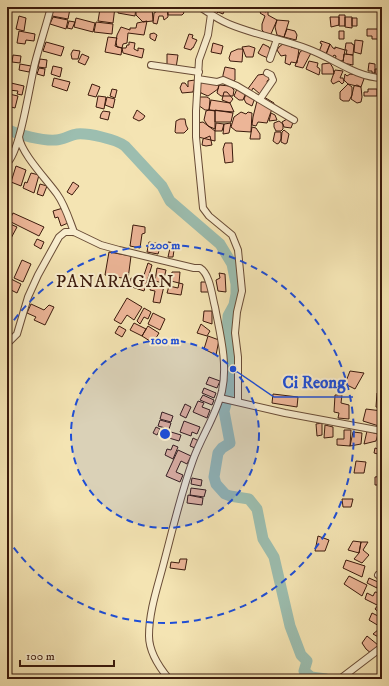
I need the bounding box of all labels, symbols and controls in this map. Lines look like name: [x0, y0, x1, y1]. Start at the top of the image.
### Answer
text: 200 m: [150, 238, 180, 253]
district label: PANARAGAN: [56, 271, 174, 293]
text: 100 m: [151, 333, 179, 348]
callout: Ci Reong: [274, 368, 353, 397]
text: Ci Reong: [283, 372, 346, 394]
centre of rings: [158, 427, 172, 441]
scale bar: [20, 642, 114, 668]
text: 100 m: [26, 649, 55, 664]

